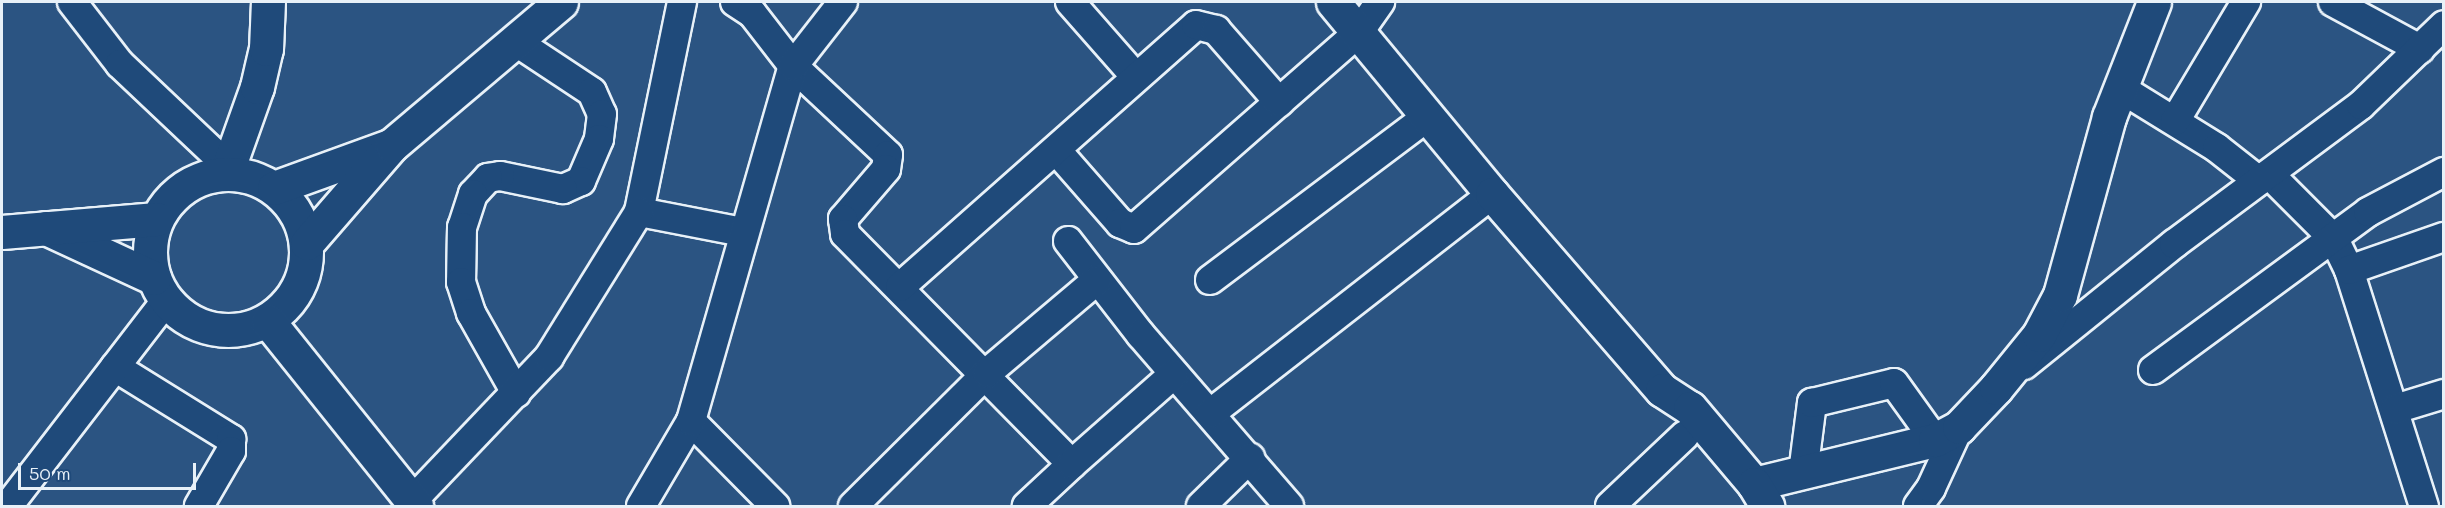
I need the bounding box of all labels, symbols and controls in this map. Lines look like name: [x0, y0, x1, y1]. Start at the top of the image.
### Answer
scale bar: [21, 451, 200, 489]
text: 50 m: [29, 461, 71, 485]

